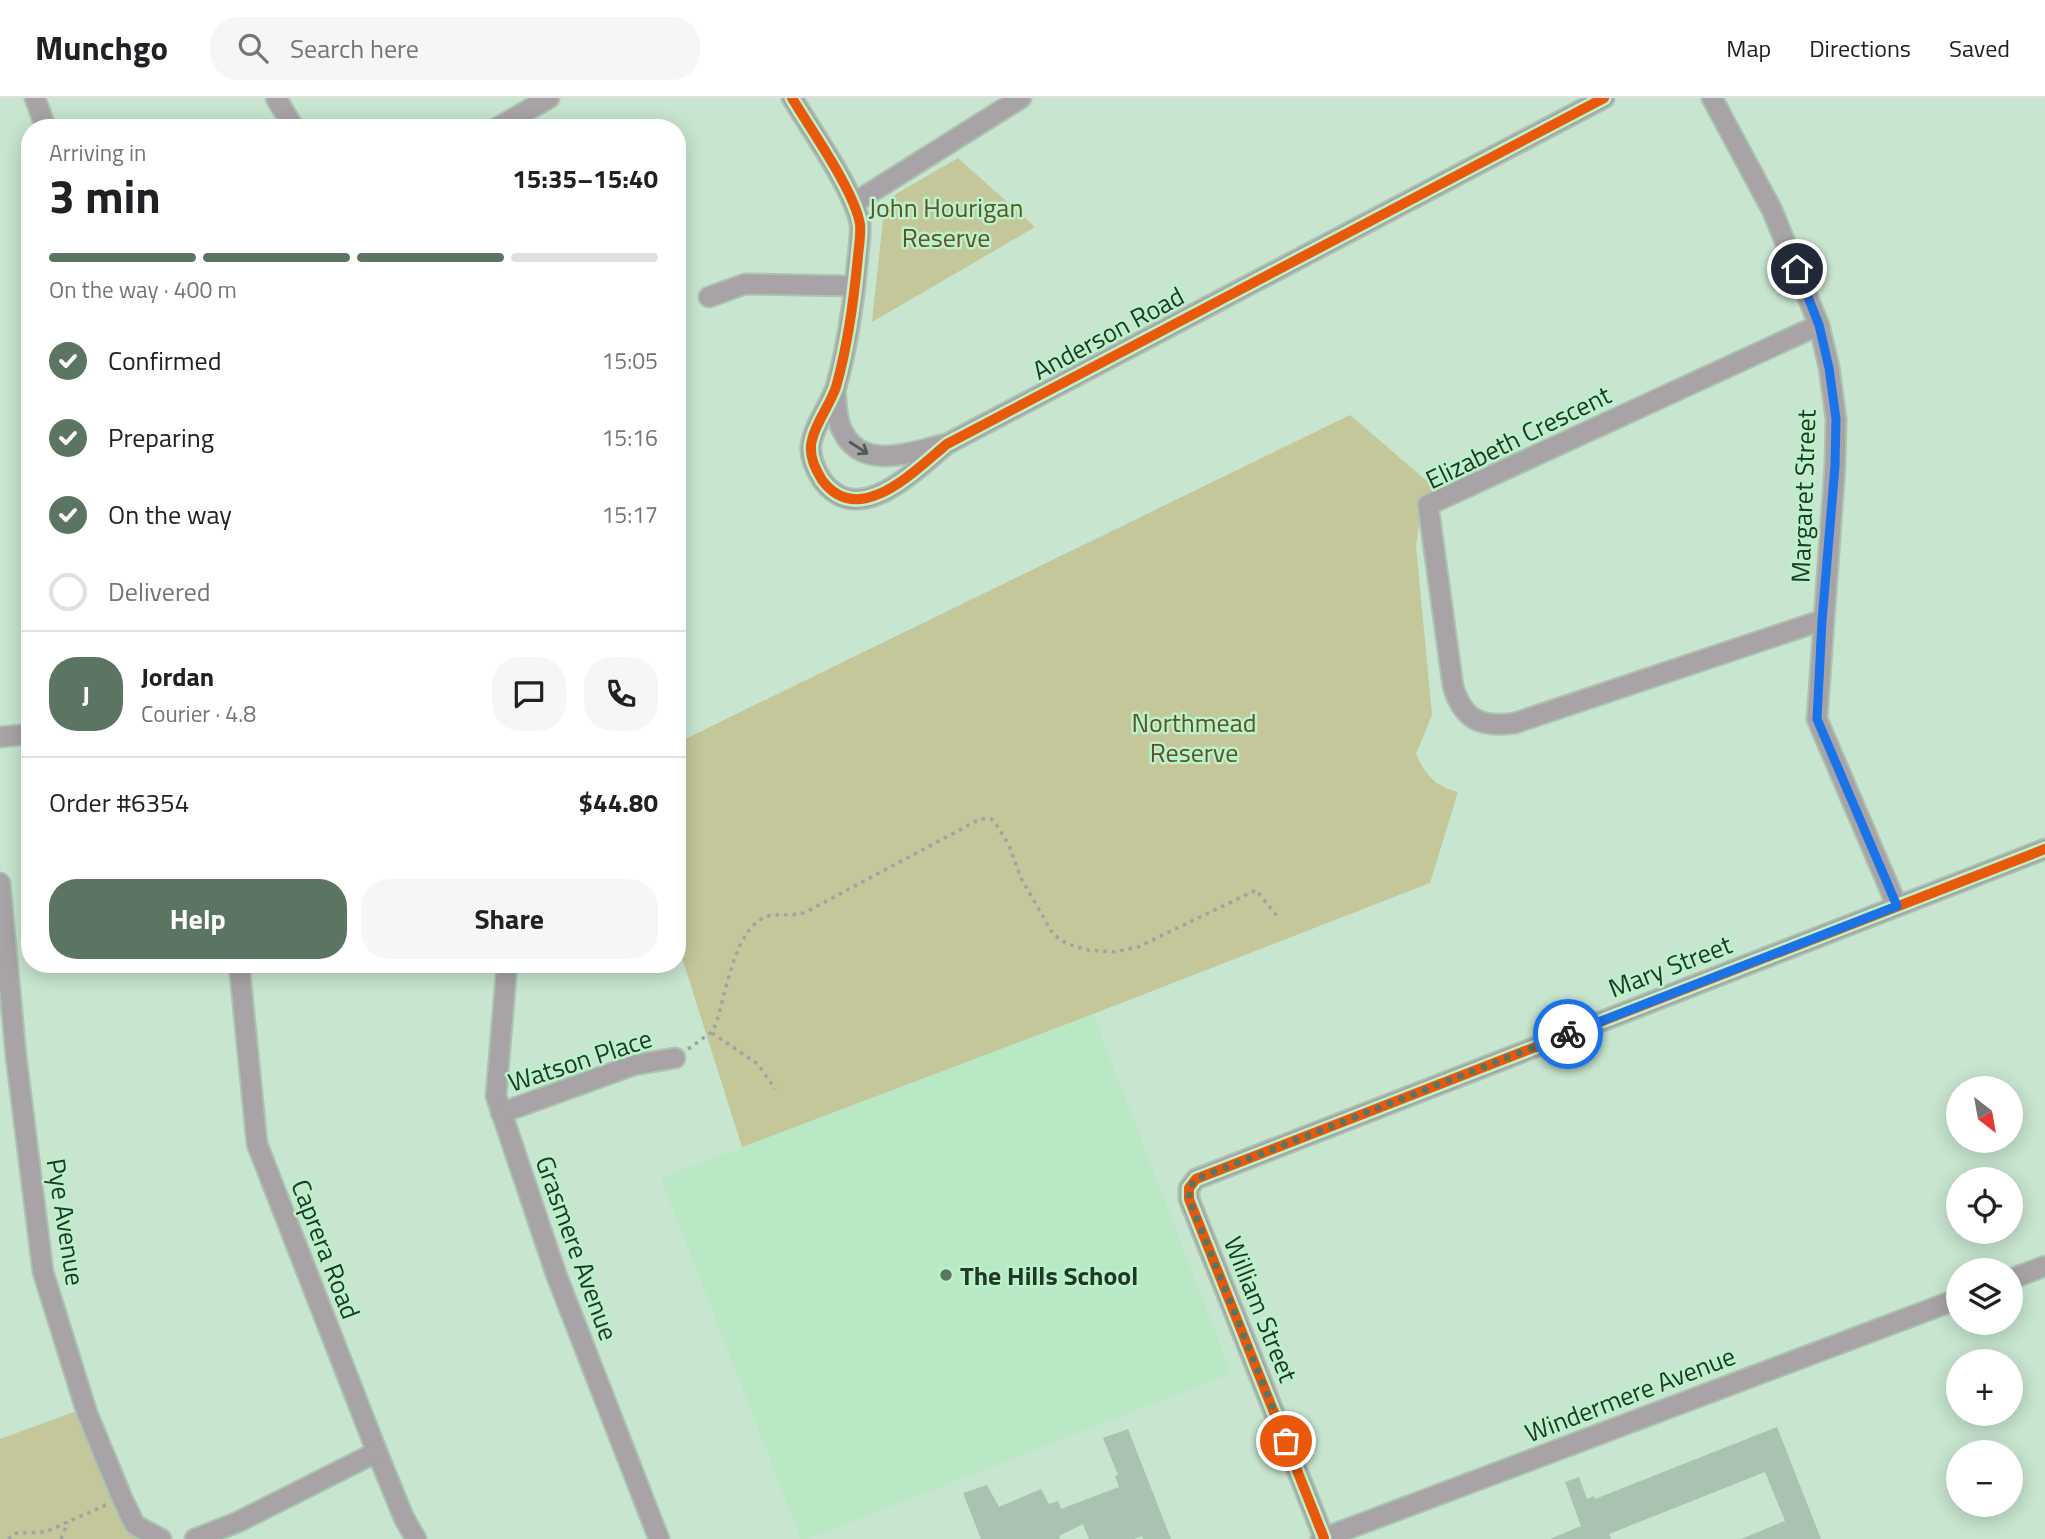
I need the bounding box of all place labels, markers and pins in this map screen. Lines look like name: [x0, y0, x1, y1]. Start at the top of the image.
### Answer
pin: [1767, 239, 1827, 299]
place label: The Hills School: [960, 1256, 1138, 1295]
marker: The Hills School: [938, 1267, 954, 1283]
pin: [1256, 1411, 1316, 1471]

